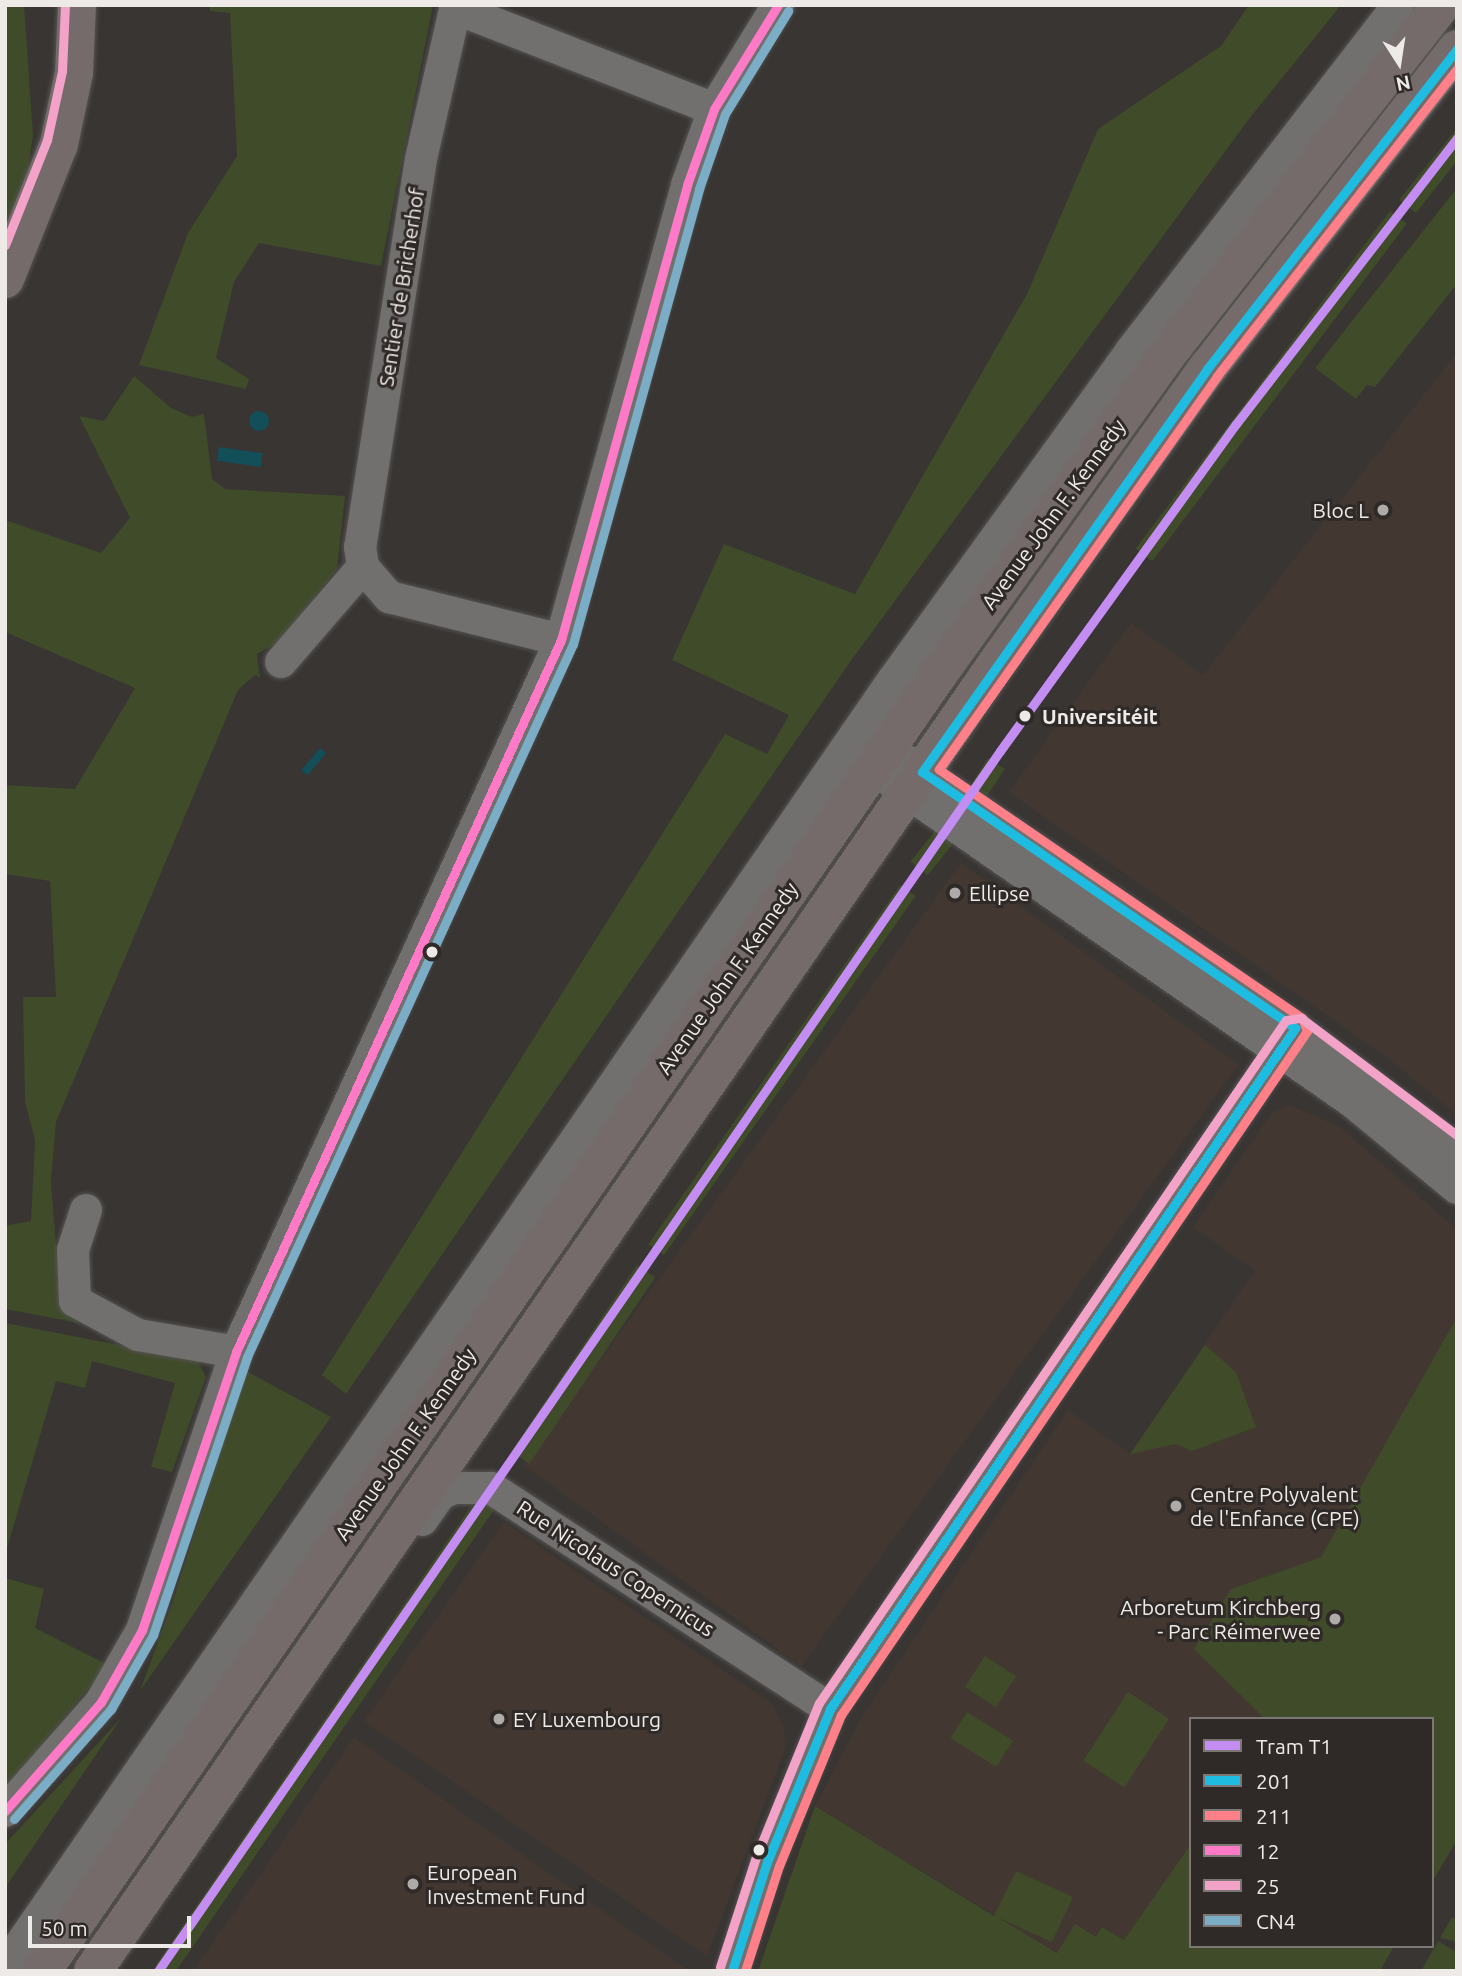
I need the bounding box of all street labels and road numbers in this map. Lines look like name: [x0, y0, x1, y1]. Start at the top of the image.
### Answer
street label: Sentier de Bricherhof: [373, 186, 429, 388]
street label: Avenue John F. Kennedy: [976, 414, 1130, 614]
street label: Avenue John F. Kennedy: [651, 877, 803, 1079]
street label: Avenue John F. Kennedy: [329, 1343, 481, 1545]
street label: Rue Nicolaus Copernicus: [512, 1495, 720, 1641]

